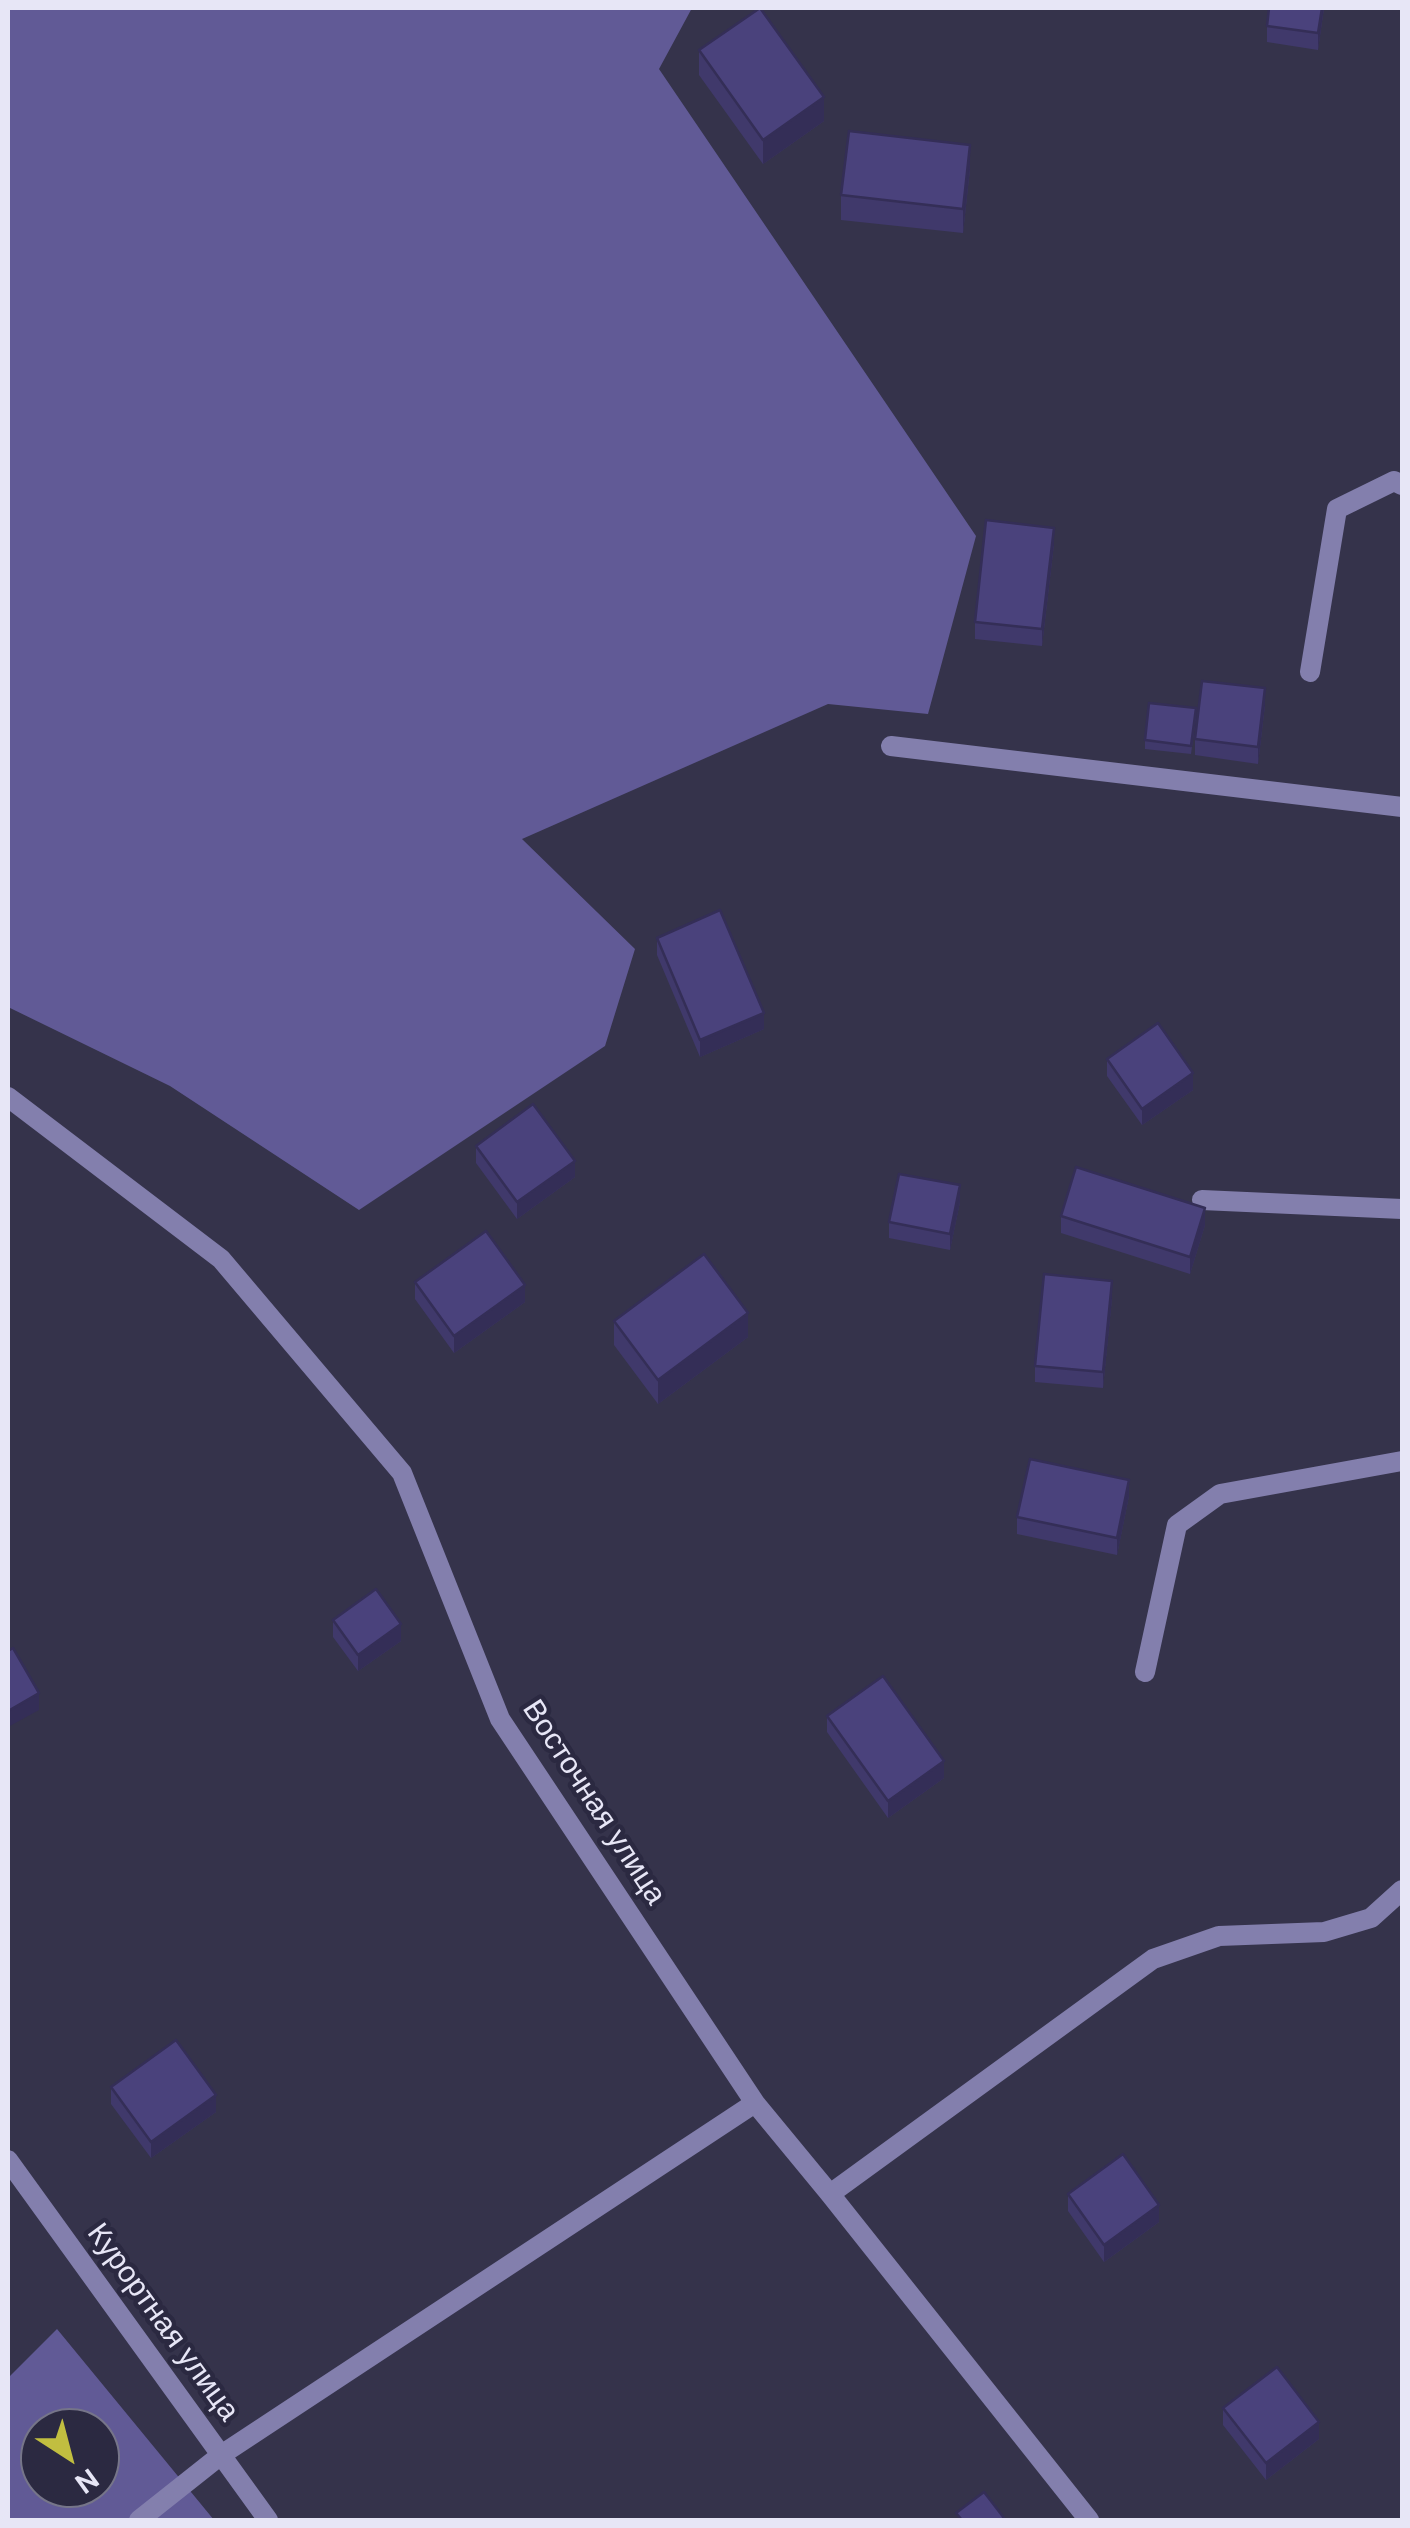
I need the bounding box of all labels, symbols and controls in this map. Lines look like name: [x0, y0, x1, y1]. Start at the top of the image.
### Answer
street label: Восточная улица: [513, 1694, 673, 1912]
street label: Курортная улица: [78, 2217, 246, 2429]
north arrow: [20, 2408, 120, 2508]
text: N: [68, 2460, 106, 2502]

